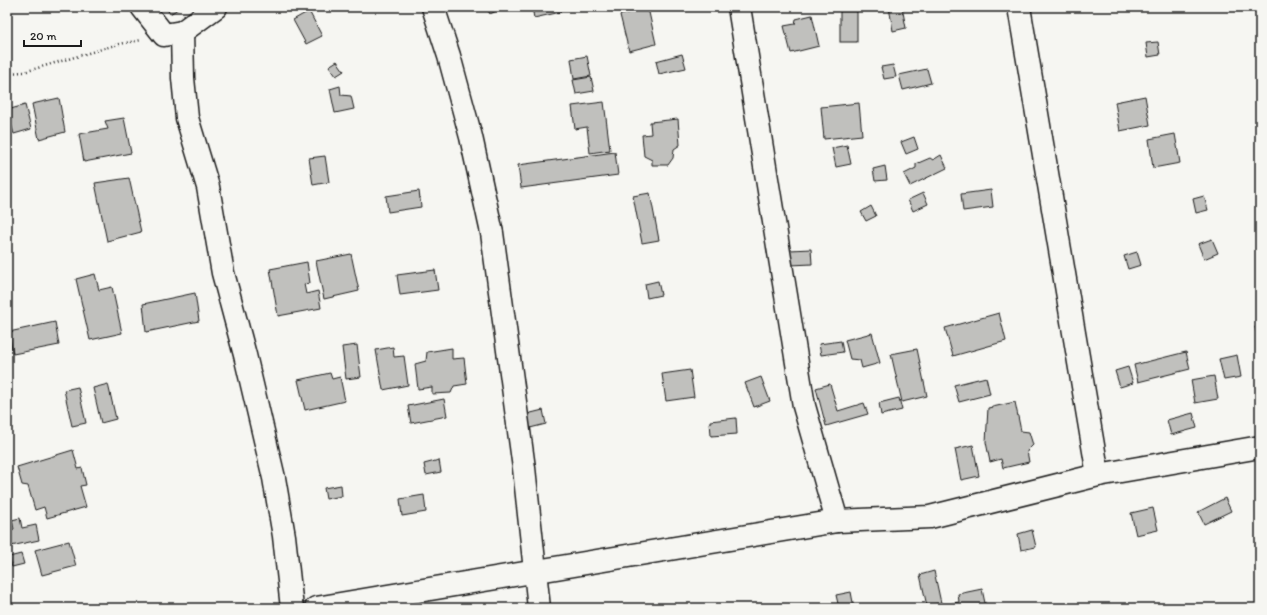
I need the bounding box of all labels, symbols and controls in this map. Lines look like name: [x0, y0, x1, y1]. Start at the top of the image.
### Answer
scale bar: [24, 22, 81, 48]
text: 20 m: [30, 29, 57, 43]

